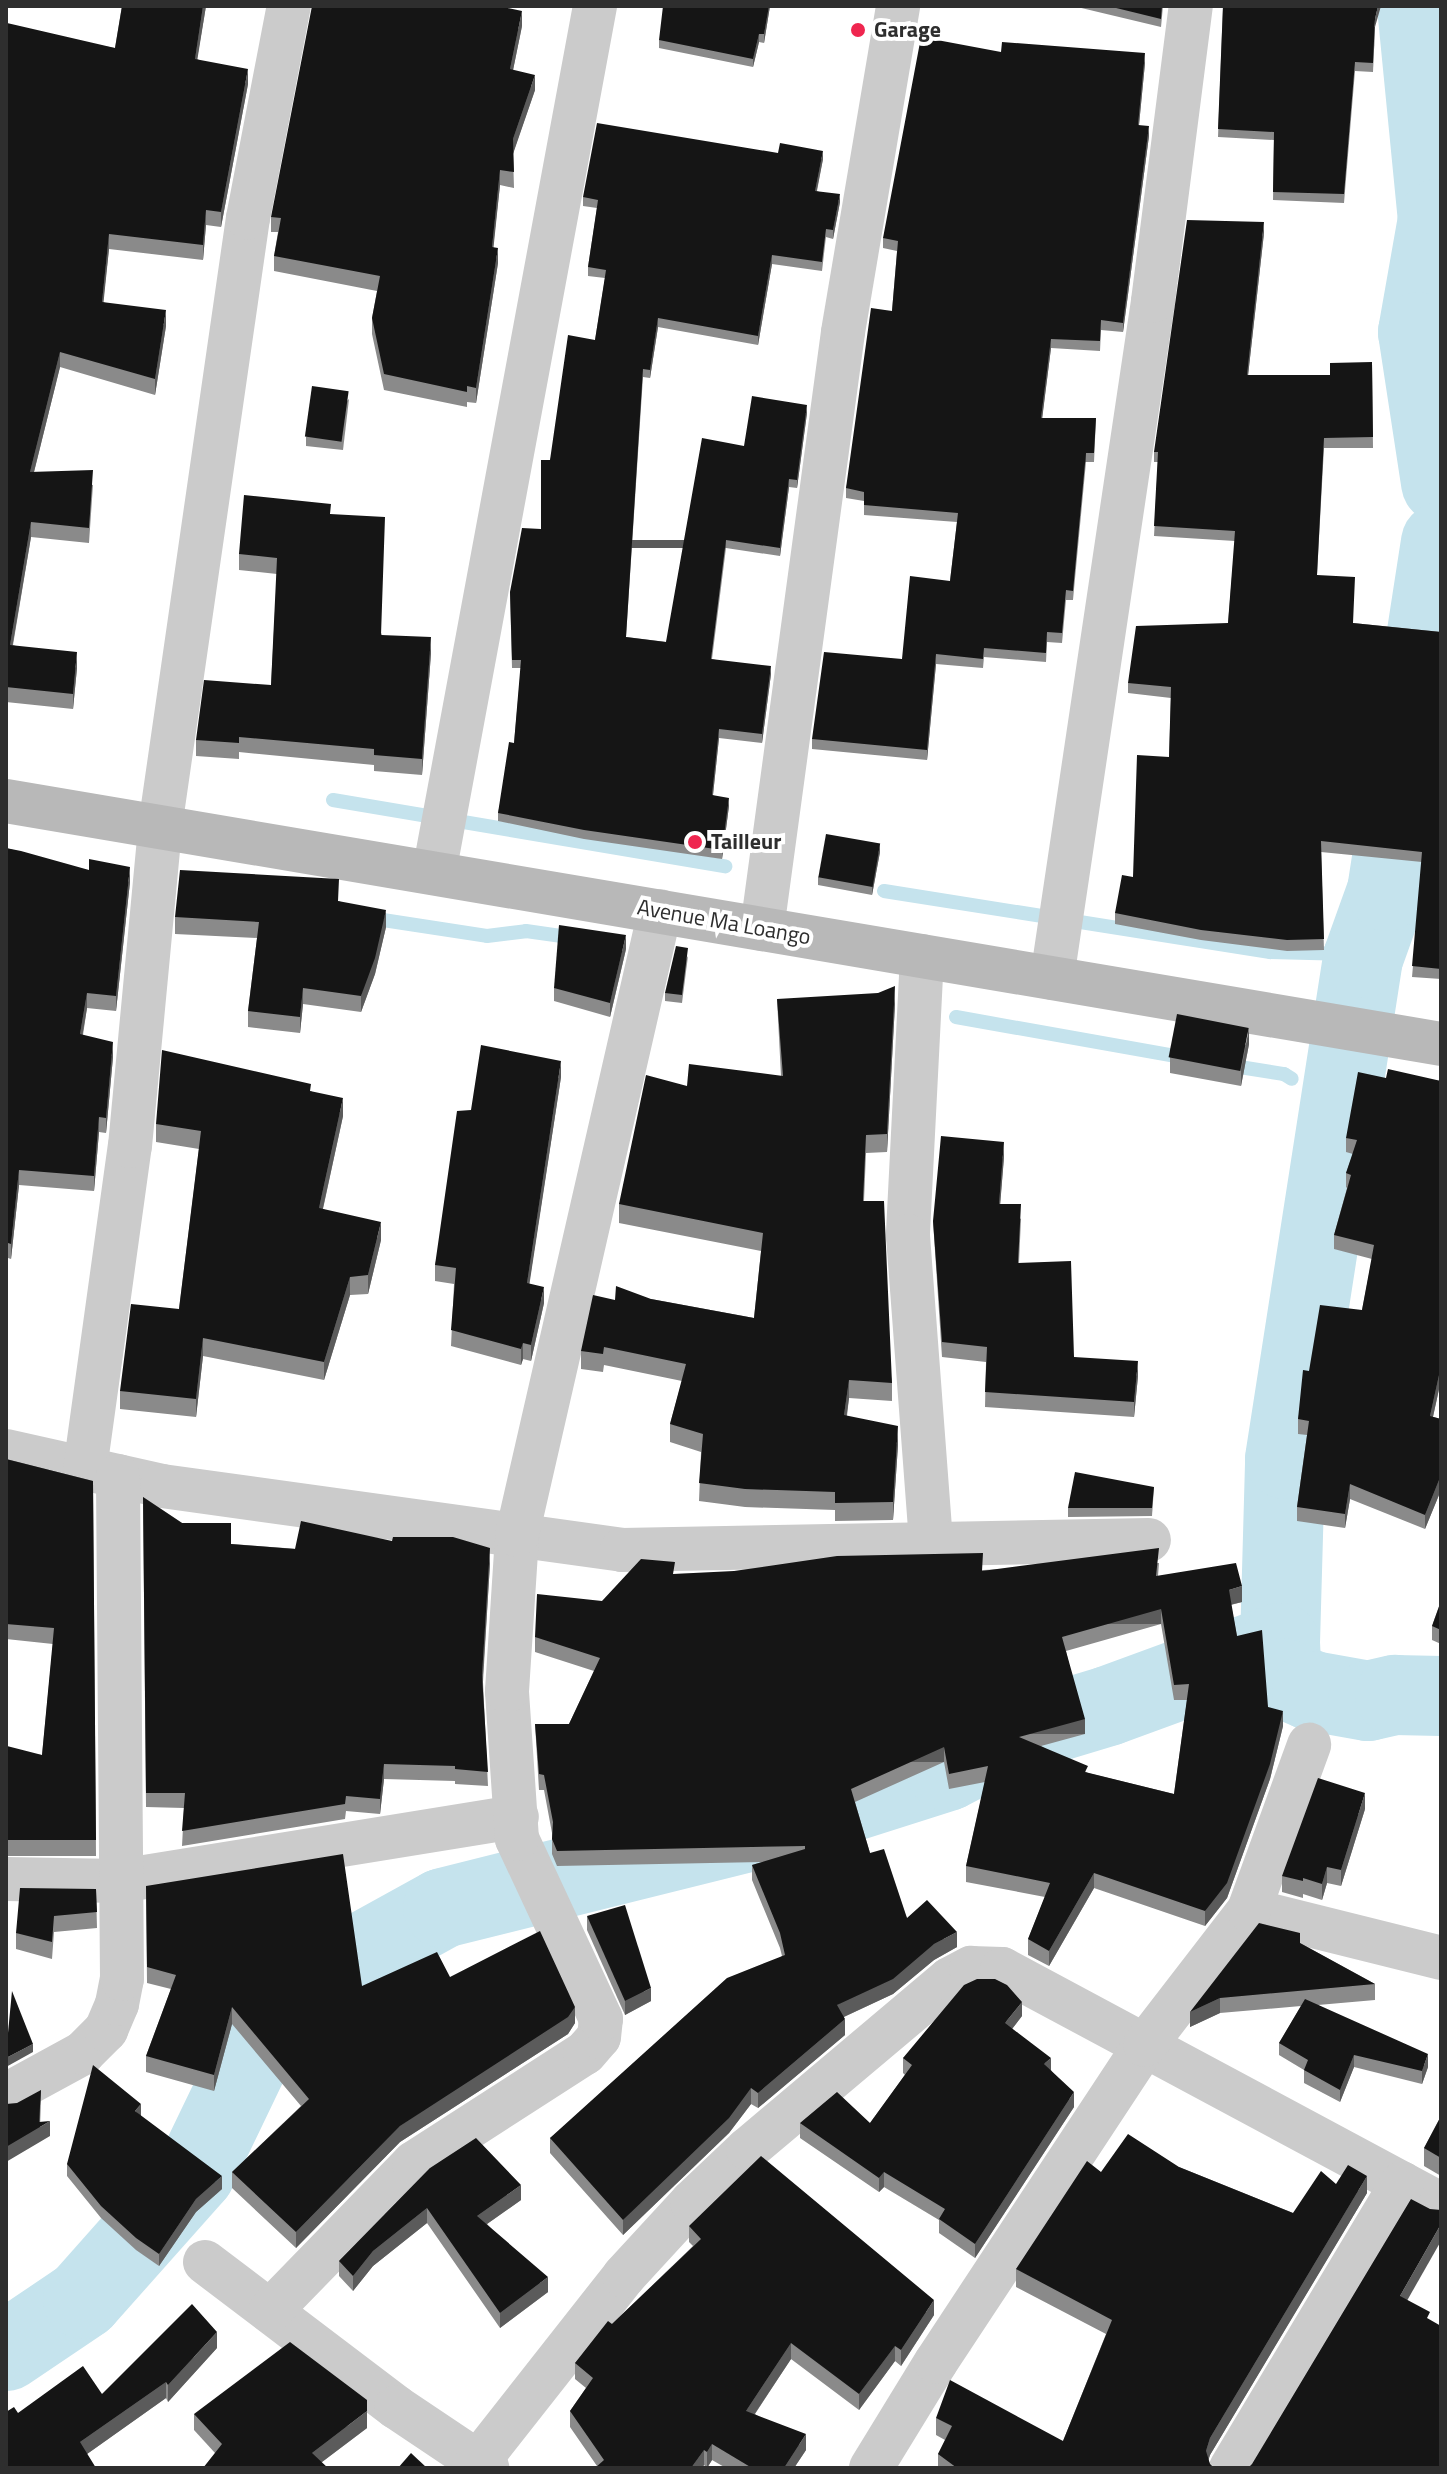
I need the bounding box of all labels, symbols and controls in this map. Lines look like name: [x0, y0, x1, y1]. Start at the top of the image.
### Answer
place label: Garage: [874, 17, 941, 43]
marker: Garage: [849, 21, 867, 39]
place label: Tailleur: [711, 829, 781, 855]
marker: Tailleur: [686, 833, 704, 851]
street label: Avenue Ma Loango: [635, 894, 813, 950]

